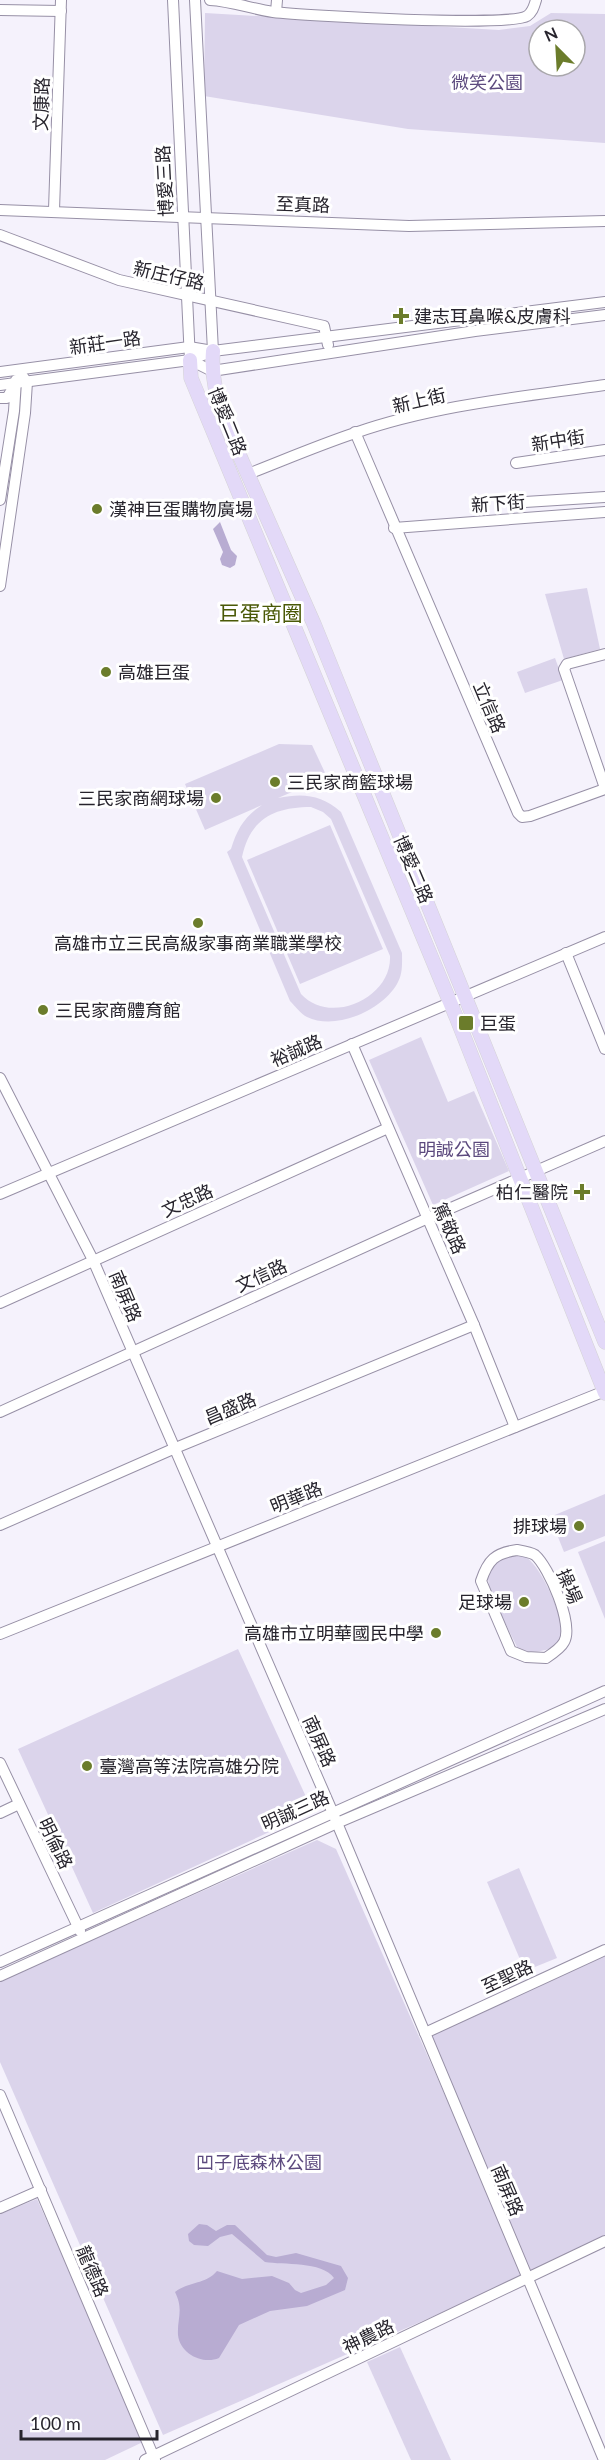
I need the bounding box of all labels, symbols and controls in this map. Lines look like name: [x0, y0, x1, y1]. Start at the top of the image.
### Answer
north arrow: [527, 18, 587, 78]
text: N: [541, 23, 560, 45]
park label: 微笑公園: [451, 71, 523, 93]
street label: 文康路: [29, 77, 53, 131]
street label: 博愛三路: [151, 144, 177, 218]
street label: 至真路: [276, 192, 330, 216]
street label: 新庄仔路: [131, 256, 207, 294]
place label: 建志耳鼻喉&皮膚科: [414, 305, 571, 327]
marker: 建志耳鼻喉&皮膚科: [392, 307, 410, 325]
street label: 新莊一路: [68, 326, 142, 358]
street label: 新上街: [390, 383, 448, 417]
street label: 博愛二路: [204, 384, 252, 458]
street label: 新中街: [530, 425, 586, 455]
street label: 新下街: [470, 490, 526, 516]
place label: 漢神巨蛋購物廣場: [109, 498, 253, 520]
marker: 漢神巨蛋購物廣場: [90, 502, 104, 516]
district label: 巨蛋商圈: [219, 600, 303, 625]
place label: 高雄巨蛋: [118, 661, 190, 683]
marker: 高雄巨蛋: [99, 665, 113, 679]
street label: 立信路: [469, 678, 511, 736]
place label: 三民家商籃球場: [287, 771, 413, 793]
marker: 三民家商籃球場: [268, 775, 282, 789]
place label: 三民家商網球場: [78, 787, 204, 809]
marker: 三民家商網球場: [209, 791, 223, 805]
street label: 博愛二路: [390, 832, 438, 906]
marker: 高雄市立三民高級家事商業職業學校: [191, 916, 205, 930]
place label: 高雄市立三民高級家事商業職業學校: [54, 932, 342, 954]
place label: 三民家商體育館: [55, 999, 181, 1021]
marker: 三民家商體育館: [36, 1003, 50, 1017]
place label: 巨蛋: [480, 1012, 516, 1034]
marker: 巨蛋: [457, 1014, 475, 1032]
street label: 裕誠路: [267, 1029, 325, 1071]
park label: 明誠公園: [418, 1138, 490, 1160]
street label: 文忠路: [158, 1179, 216, 1221]
place label: 柏仁醫院: [496, 1181, 568, 1203]
marker: 柏仁醫院: [573, 1183, 591, 1201]
street label: 篤敬路: [429, 1199, 471, 1257]
street label: 文信路: [232, 1254, 290, 1296]
street label: 南屏路: [105, 1267, 147, 1325]
street label: 昌盛路: [201, 1387, 259, 1429]
street label: 明華路: [267, 1477, 325, 1517]
place label: 排球場: [513, 1515, 567, 1537]
marker: 排球場: [572, 1519, 586, 1533]
street label: 操場: [553, 1565, 587, 1607]
place label: 足球場: [458, 1591, 512, 1613]
marker: 足球場: [517, 1595, 531, 1609]
place label: 高雄市立明華國民中學: [244, 1622, 424, 1644]
marker: 高雄市立明華國民中學: [429, 1626, 443, 1640]
street label: 南屏路: [299, 1712, 341, 1770]
place label: 臺灣高等法院高雄分院: [99, 1755, 279, 1777]
marker: 臺灣高等法院高雄分院: [80, 1759, 94, 1773]
street label: 明誠三路: [258, 1785, 332, 1835]
street label: 明倫路: [34, 1814, 78, 1872]
street label: 至聖路: [478, 1955, 536, 1997]
park label: 凹子底森林公園: [196, 2151, 322, 2173]
street label: 南屏路: [487, 2161, 529, 2219]
street label: 龍德路: [72, 2242, 114, 2300]
street label: 神農路: [339, 2314, 397, 2358]
scale bar: [21, 2403, 158, 2441]
text: 100 m: [30, 2412, 81, 2434]

